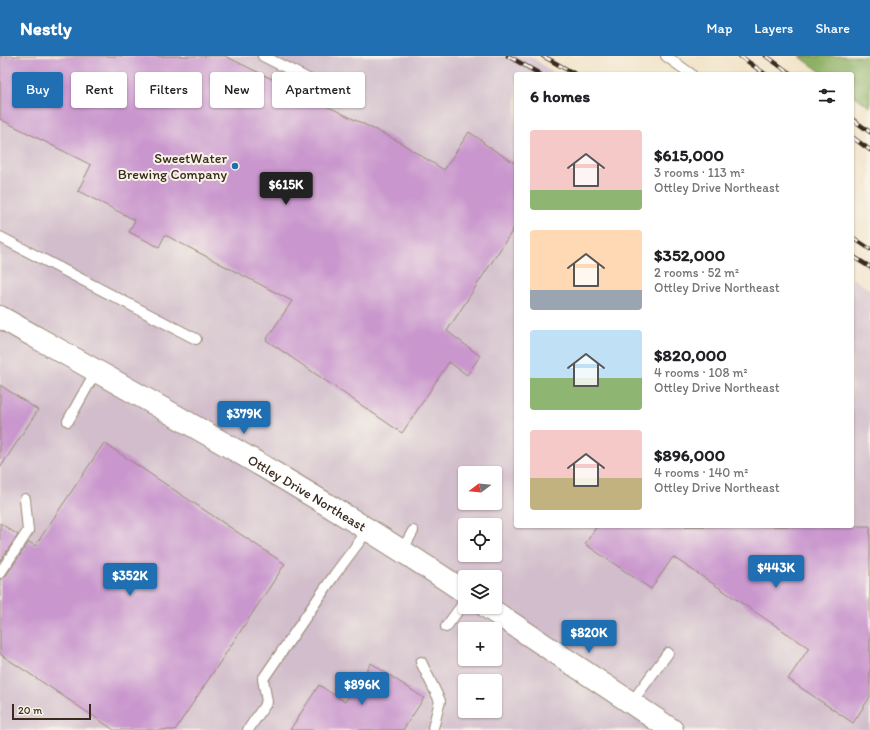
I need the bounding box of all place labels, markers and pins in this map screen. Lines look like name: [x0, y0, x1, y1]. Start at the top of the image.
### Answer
place label: SweetWater Brewing Company: [118, 150, 227, 183]
marker: SweetWater Brewing Company: [230, 161, 240, 171]
pin: $615K: [258, 172, 314, 206]
pin: $379K: [216, 401, 272, 435]
pin: $443K: [748, 555, 804, 589]
pin: $352K: [102, 563, 158, 597]
pin: $820K: [561, 620, 617, 654]
pin: $896K: [334, 672, 390, 706]

